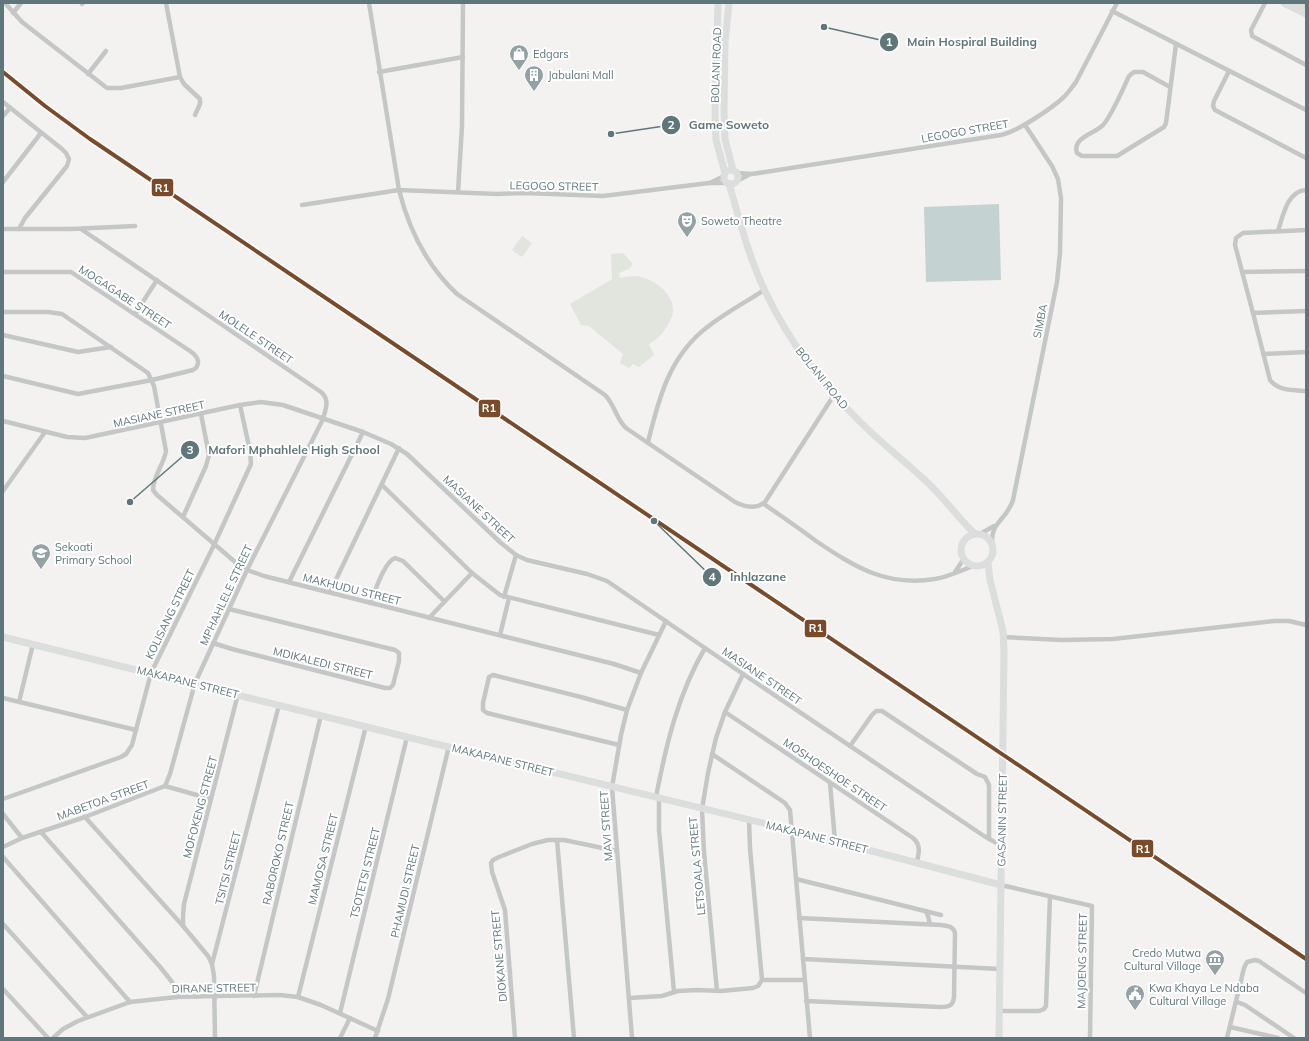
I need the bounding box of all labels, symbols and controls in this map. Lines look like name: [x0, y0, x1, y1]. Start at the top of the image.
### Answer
street label: BOLANI ROAD: [708, 27, 724, 103]
callout: Main Hospiral Building: [879, 30, 1045, 54]
text: 1: [885, 34, 893, 49]
text: Main Hospiral Building: [907, 34, 1037, 49]
shop icon: Edgars: [508, 43, 530, 71]
place label: Edgars: [533, 47, 569, 61]
building icon: Jabulani Mall: [523, 64, 545, 92]
place label: Jabulani Mall: [548, 68, 614, 82]
callout: Game Soweto: [661, 113, 777, 137]
street label: LEGOGO STREET: [920, 116, 1010, 146]
text: 2: [667, 117, 675, 132]
text: Game Soweto: [689, 117, 769, 132]
line badge: R1: [151, 178, 174, 197]
street label: LEGOGO STREET: [510, 178, 599, 194]
text: R1: [155, 181, 170, 195]
theatre icon: Soweto Theatre: [676, 210, 698, 238]
place label: Soweto Theatre: [701, 214, 782, 228]
street label: MOGAGABE STREET: [76, 262, 174, 332]
street label: SIMBA: [1030, 303, 1050, 339]
street label: MOLELE STREET: [216, 307, 296, 367]
street label: BOLANI ROAD: [793, 344, 851, 412]
street label: MASIANE STREET: [112, 397, 206, 431]
line badge: R1: [478, 399, 501, 418]
text: R1: [482, 401, 497, 415]
callout: Mafori Mphahlele High School: [180, 438, 388, 462]
text: 3: [186, 442, 194, 457]
text: Mafori Mphahlele High School: [208, 442, 380, 457]
street label: MASIANE STREET: [440, 472, 518, 546]
place label: Sekoati Primary School: [55, 540, 132, 567]
school or university icon: Sekoati Primary School: [30, 542, 52, 570]
street label: MPHAHLELE STREET: [196, 542, 256, 648]
callout: Inhlazane: [702, 565, 794, 589]
street label: KOLISANG STREET: [142, 566, 198, 661]
text: 4: [708, 569, 716, 584]
text: Inhlazane: [730, 569, 786, 584]
street label: MAKHUDU STREET: [302, 570, 403, 608]
line badge: R1: [804, 619, 827, 638]
text: R1: [809, 621, 824, 635]
street label: MDIKALEDI STREET: [272, 644, 375, 682]
street label: MASIANE STREET: [719, 644, 805, 708]
street label: MAKAPANE STREET: [136, 663, 241, 702]
street label: MOSHOESHOE STREET: [781, 735, 890, 815]
street label: MAKAPANE STREET: [451, 741, 556, 780]
street label: MOFOKENG STREET: [180, 754, 220, 860]
street label: GASANIN STREET: [994, 773, 1010, 867]
street label: MABETOA STREET: [55, 777, 151, 823]
street label: MAVI STREET: [597, 790, 615, 862]
street label: RABOROKO STREET: [259, 799, 297, 906]
street label: MAMOSA STREET: [305, 812, 341, 906]
street label: LETSOALA STREET: [686, 816, 708, 916]
street label: MAKAPANE STREET: [765, 818, 870, 857]
street label: TSOTETSI STREET: [347, 826, 383, 920]
street label: TSITSI STREET: [212, 829, 244, 906]
line badge: R1: [1131, 839, 1154, 858]
text: R1: [1136, 842, 1151, 856]
street label: PHAMUDI STREET: [387, 843, 423, 939]
street label: DIOKANE STREET: [488, 909, 510, 1003]
street label: MAJOENG STREET: [1074, 913, 1090, 1009]
place label: Credo Mutwa Cultural Village: [1124, 946, 1201, 973]
museum icon: Credo Mutwa Cultural Village: [1204, 948, 1226, 976]
street label: DIRANE STREET: [172, 980, 257, 996]
place label: Kwa Khaya Le Ndaba Cultural Village: [1149, 981, 1259, 1008]
public building icon: Kwa Khaya Le Ndaba Cultural Village: [1124, 983, 1146, 1011]

